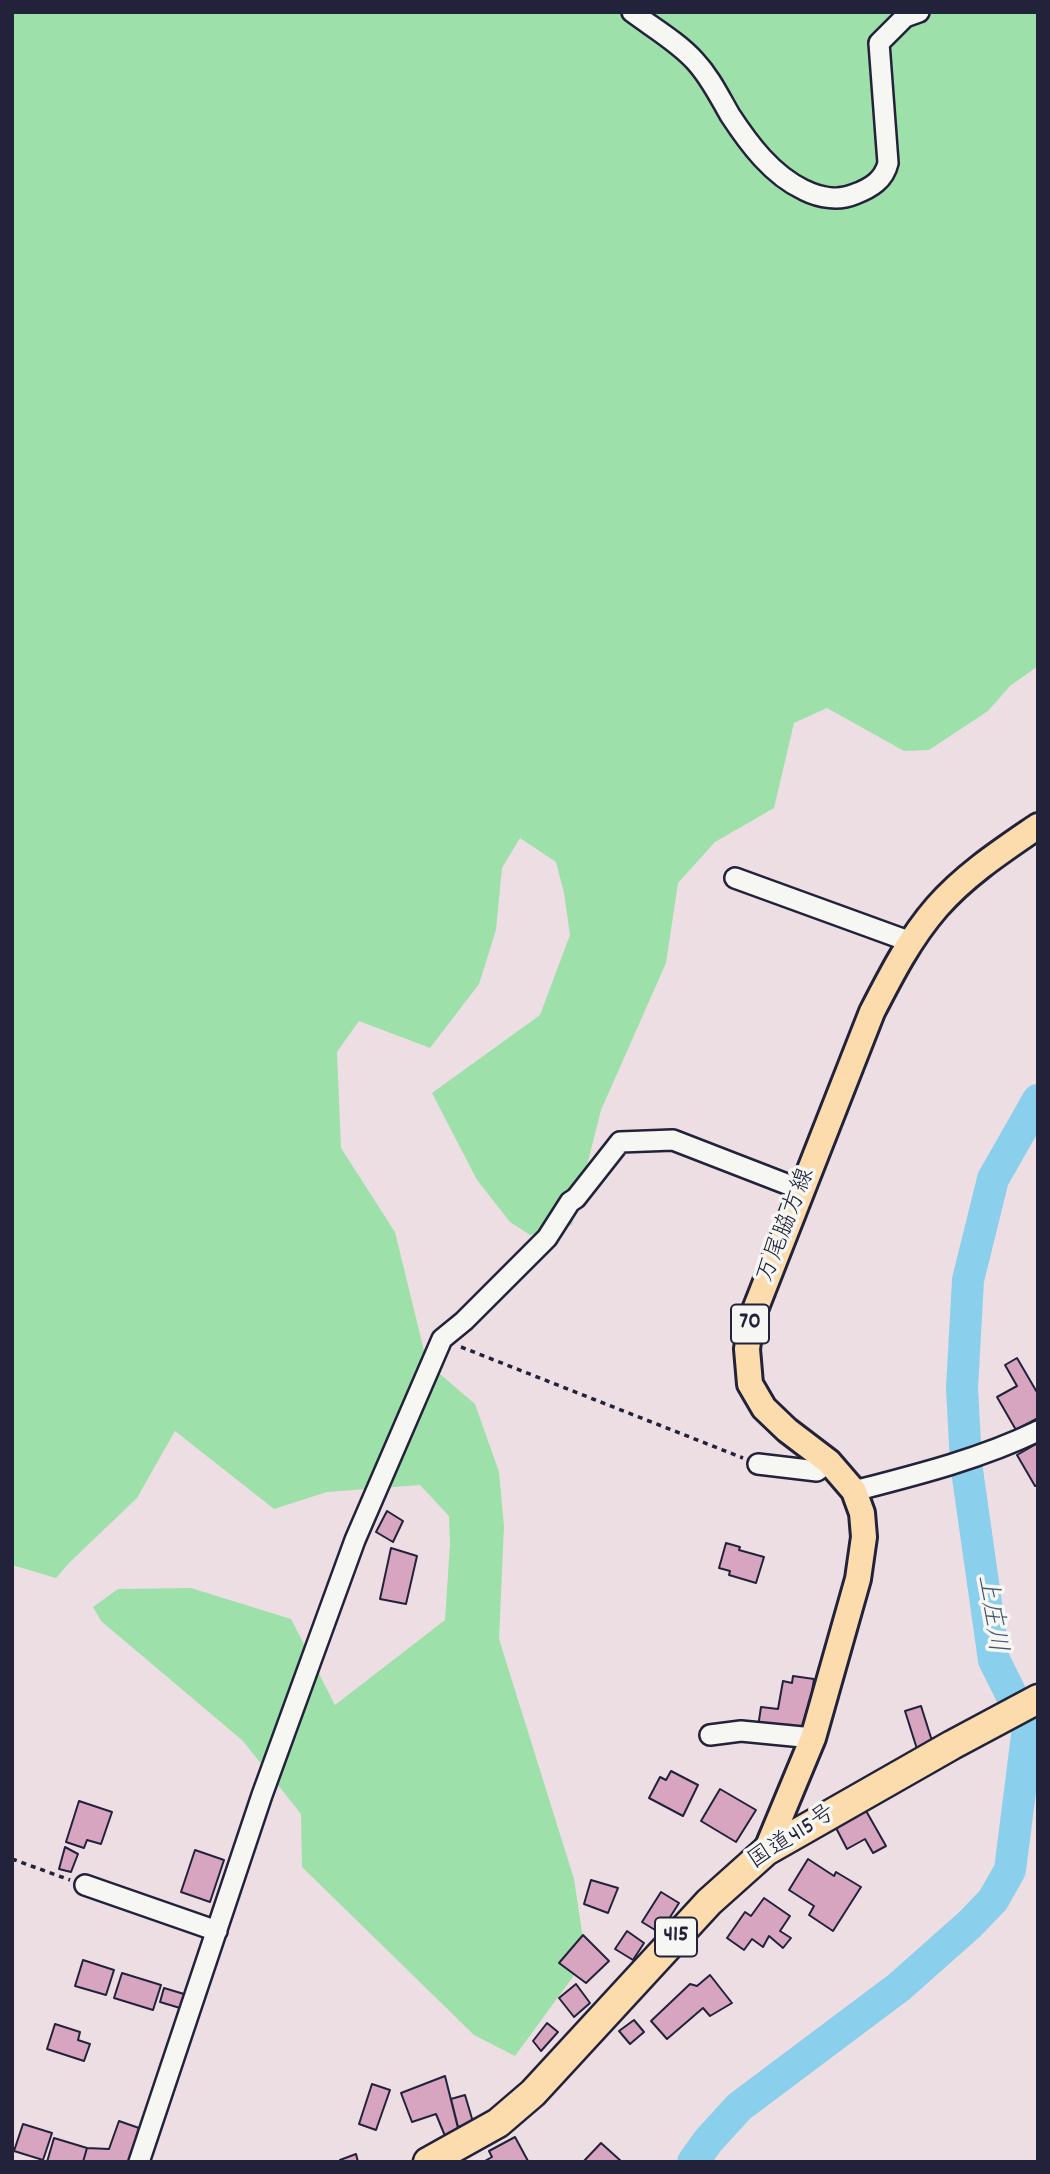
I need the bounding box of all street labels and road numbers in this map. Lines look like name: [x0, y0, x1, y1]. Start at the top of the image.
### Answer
street label: 万尾脇方線: [753, 1165, 823, 1287]
road number: 70: [731, 1304, 769, 1344]
street label: 国道415号: [744, 1800, 842, 1878]
road number: 415: [655, 1918, 697, 1956]

